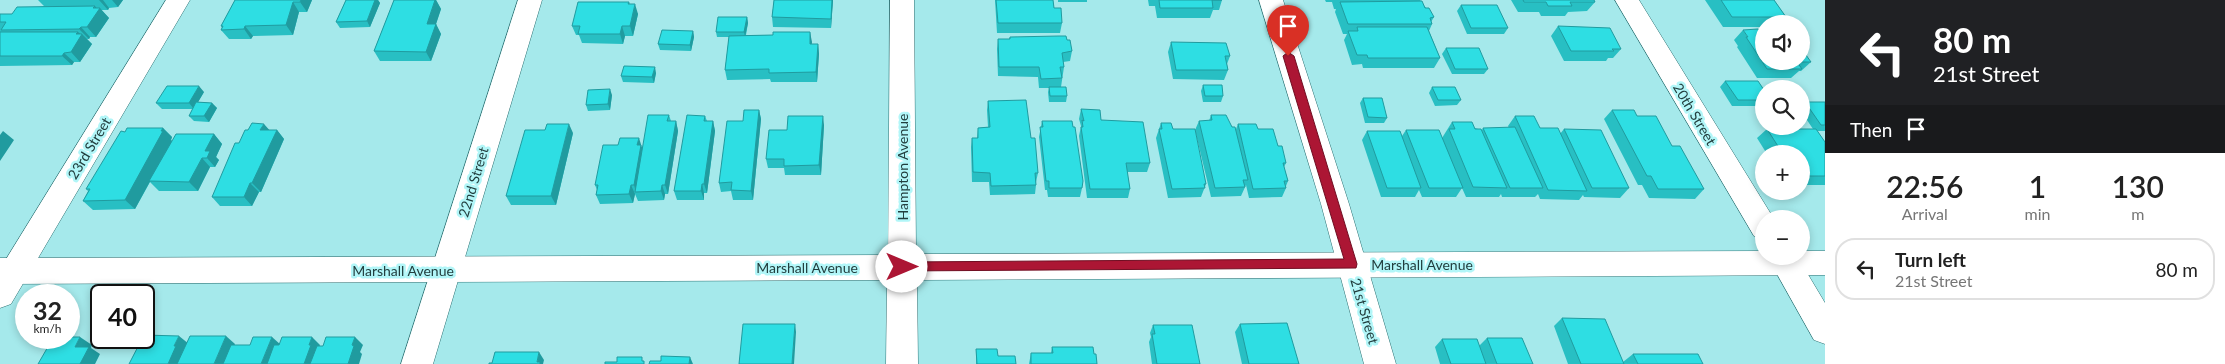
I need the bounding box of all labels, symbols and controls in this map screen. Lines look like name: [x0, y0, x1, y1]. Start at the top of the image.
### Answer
pin: [1267, 5, 1309, 56]
icon: arrive: [1274, 12, 1302, 40]
map controls: [1755, 15, 1810, 265]
button: sound: [1755, 15, 1810, 70]
text: 80 m: [1933, 18, 2011, 60]
icon: left: [1850, 20, 1915, 85]
text: 21st Street: [1933, 60, 2040, 87]
street label: 20th Street: [1670, 80, 1720, 148]
button: search: [1755, 80, 1810, 135]
street label: 23rd Street: [64, 114, 114, 182]
street label: Hampton Avenue: [894, 114, 911, 220]
icon: arrive: [1902, 115, 1930, 143]
text: Then: [1850, 118, 1892, 141]
street label: 22nd Street: [454, 145, 492, 219]
button: +: [1755, 145, 1810, 200]
text: 22:56: [1886, 168, 1963, 204]
text: 1: [2029, 168, 2046, 204]
text: 130: [2112, 168, 2164, 204]
text: Arrival: [1902, 204, 1948, 223]
text: min: [2025, 204, 2050, 223]
text: m: [2131, 204, 2144, 223]
button: −: [1755, 210, 1810, 265]
position arrow: [875, 240, 927, 292]
text: Turn left: [1895, 248, 1966, 271]
icon: left: [1852, 255, 1880, 283]
street label: Marshall Avenue: [1371, 256, 1473, 273]
text: 80 m: [2155, 258, 2198, 281]
street label: Marshall Avenue: [756, 259, 858, 276]
street label: Marshall Avenue: [352, 262, 454, 279]
text: 21st Street: [1895, 271, 1972, 290]
street label: 21st Street: [1347, 276, 1383, 346]
speed limit sign: 40: [90, 284, 155, 349]
text: 32: [33, 295, 62, 325]
text: km/h: [33, 321, 62, 336]

